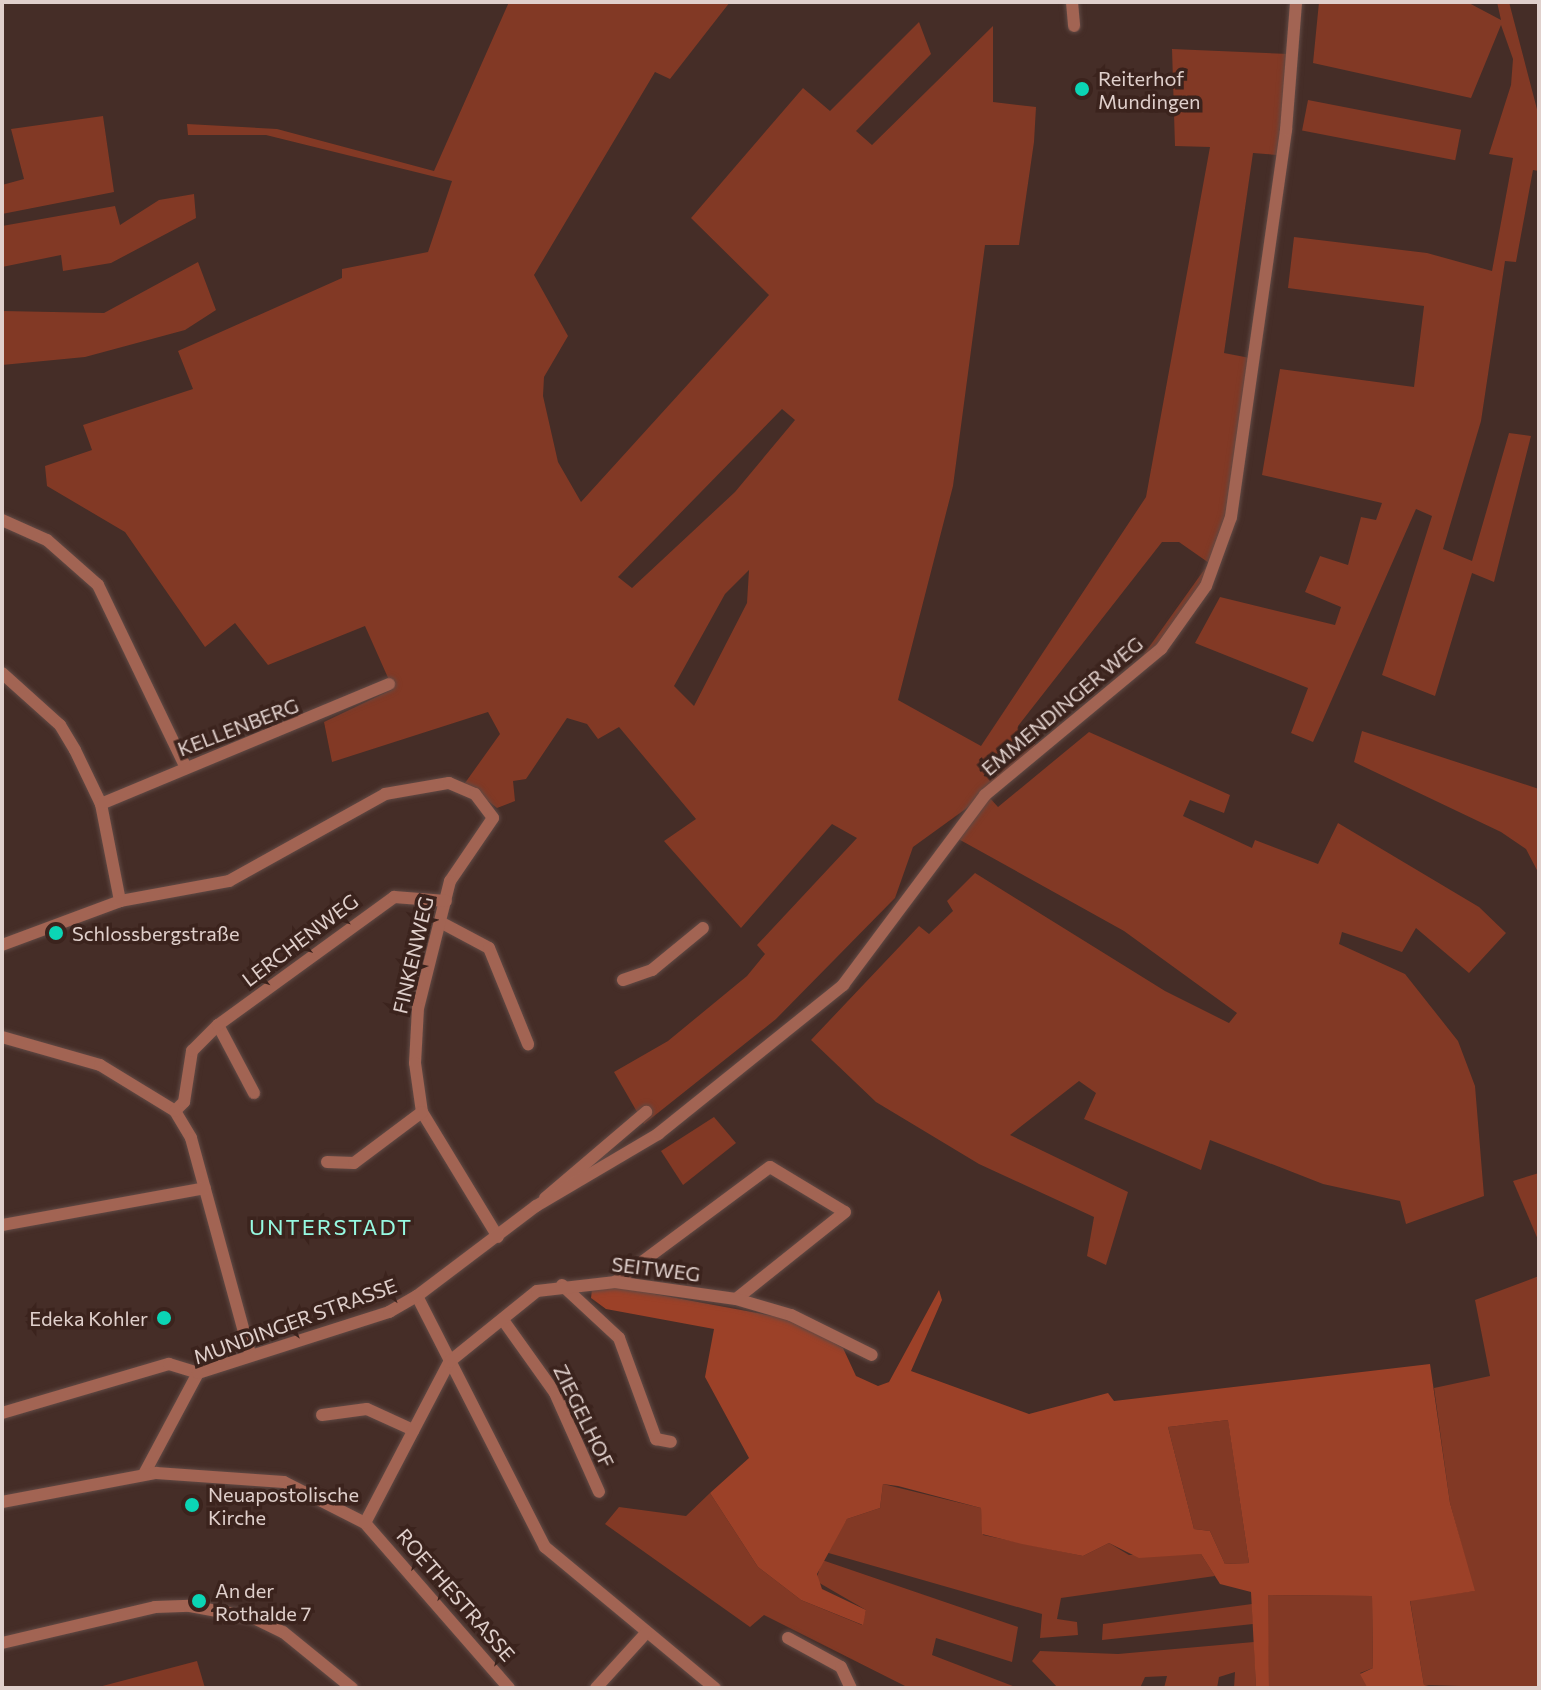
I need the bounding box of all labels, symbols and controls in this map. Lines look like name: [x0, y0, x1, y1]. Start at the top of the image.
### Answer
place label: Reiterhof Mundingen: [1098, 66, 1201, 113]
marker: Reiterhof Mundingen: [1073, 80, 1091, 98]
street label: EMMENDINGER WEG: [976, 631, 1148, 781]
street label: KELLENBERG: [174, 693, 302, 761]
street label: LERCHENWEG: [237, 889, 363, 991]
street label: FINKENWEG: [388, 894, 438, 1016]
place label: Schlossbergstraße: [72, 921, 239, 945]
marker: Schlossbergstraße: [47, 924, 65, 942]
district label: UNTERSTADT: [249, 1214, 413, 1240]
street label: SEITWEG: [610, 1252, 702, 1286]
street label: MUNDINGER STRASSE: [190, 1273, 400, 1369]
place label: Edeka Kohler: [29, 1306, 148, 1330]
marker: Edeka Kohler: [155, 1309, 173, 1327]
street label: ZIEGELHOF: [549, 1361, 619, 1471]
place label: Neuapostolische Kirche: [208, 1482, 359, 1529]
marker: Neuapostolische Kirche: [183, 1496, 201, 1514]
street label: ROETHESTRASSE: [392, 1524, 520, 1666]
place label: An der Rothalde 7: [215, 1578, 311, 1625]
marker: An der Rothalde 7: [190, 1592, 208, 1610]

